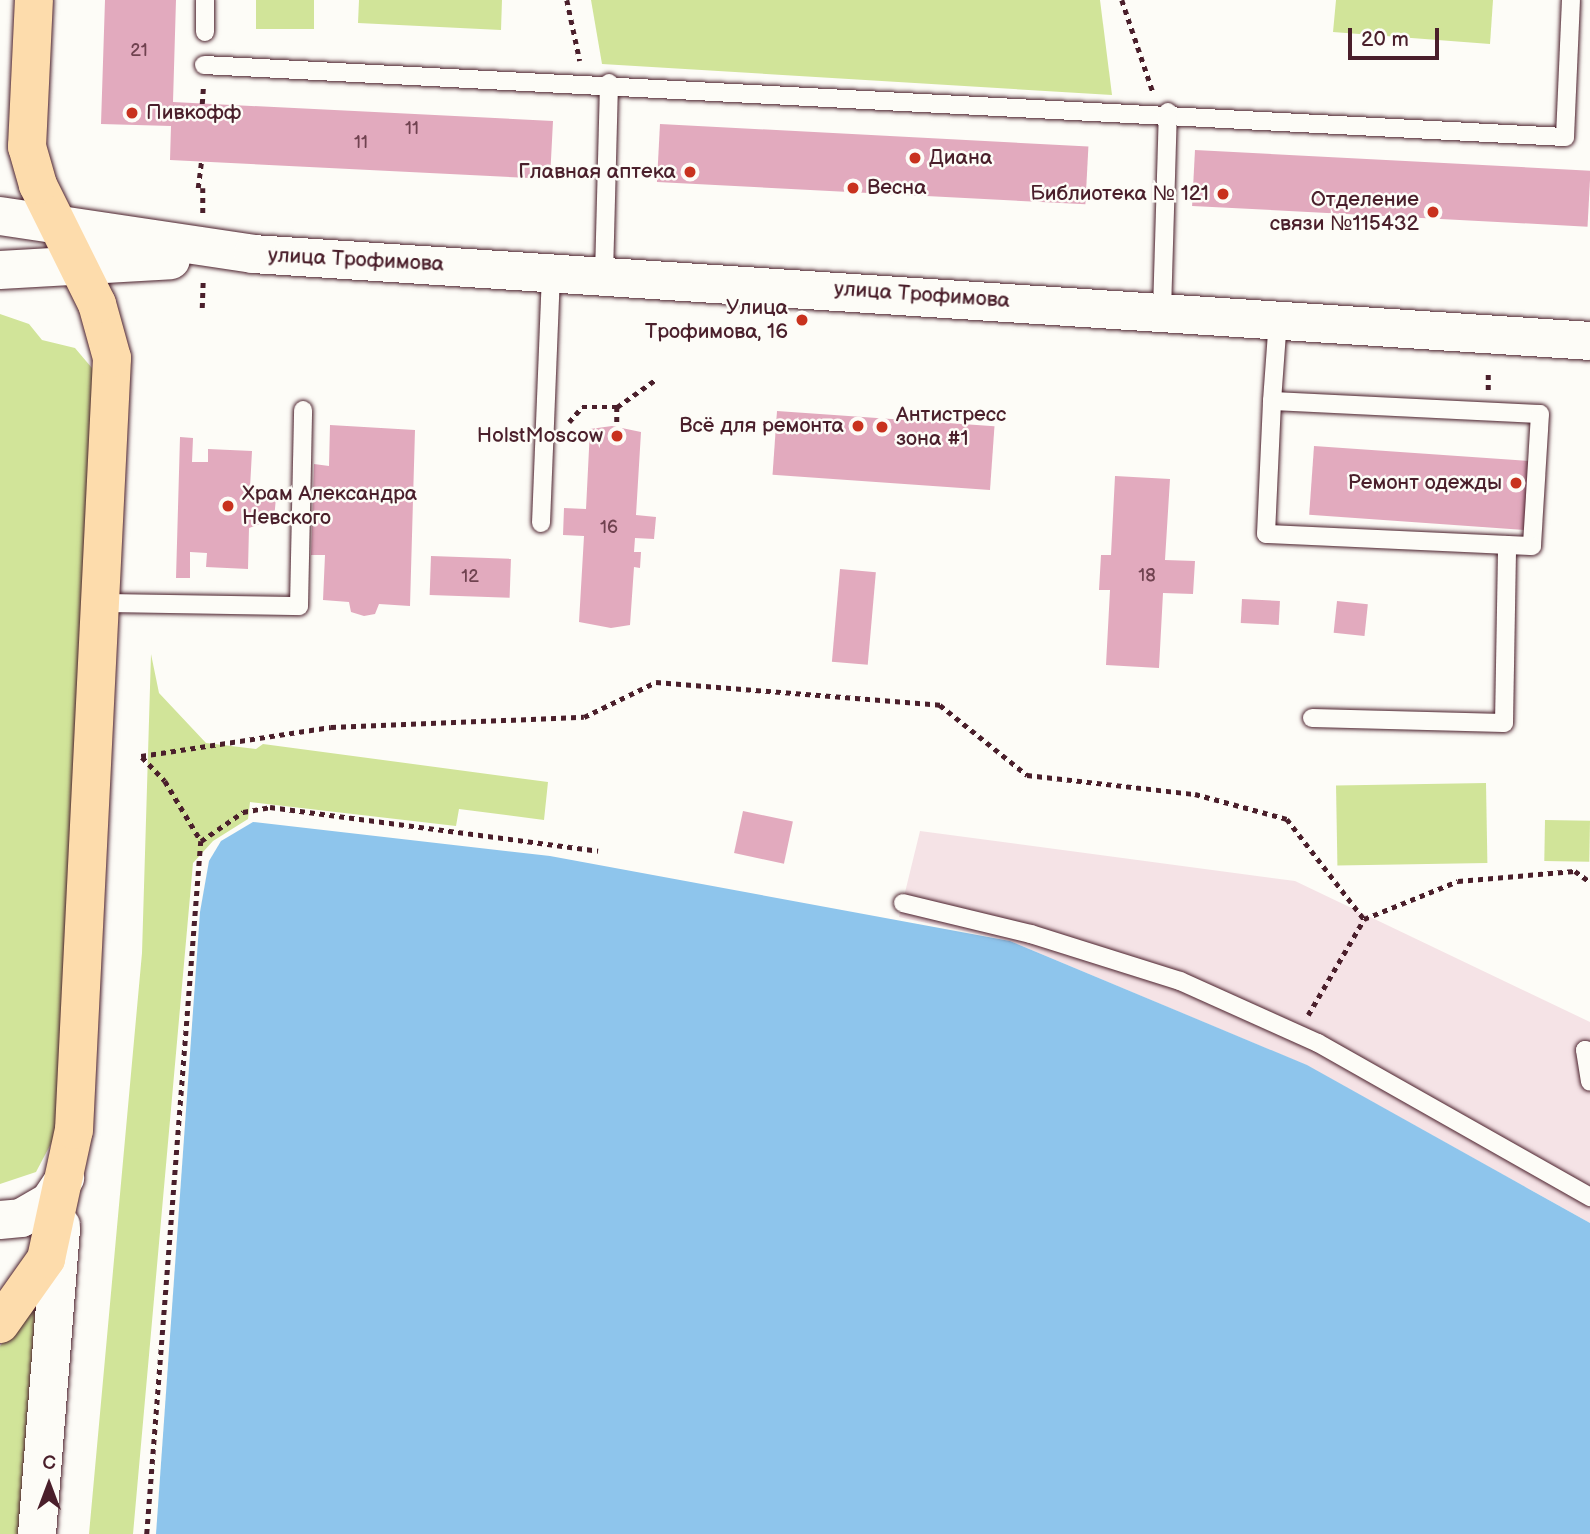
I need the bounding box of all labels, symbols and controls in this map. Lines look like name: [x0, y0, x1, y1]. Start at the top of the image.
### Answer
scale bar: [1352, 14, 1443, 58]
text: 20 m: [1361, 27, 1409, 52]
house number: 21: [130, 40, 148, 62]
place label: Пивкофф: [146, 100, 241, 126]
marker: Пивкофф: [124, 105, 140, 121]
house number: 11: [405, 118, 419, 140]
house number: 11: [354, 132, 368, 154]
place label: Диана: [929, 145, 992, 171]
marker: Диана: [907, 150, 923, 166]
place label: Главная аптека: [518, 159, 676, 185]
marker: Главная аптека: [682, 164, 698, 180]
place label: Весна: [867, 175, 927, 201]
marker: Весна: [845, 180, 861, 196]
place label: Библиотека № 121: [1030, 181, 1209, 207]
marker: Библиотека № 121: [1215, 186, 1231, 202]
place label: Отделение связи №115432: [1270, 187, 1419, 237]
marker: Отделение связи №115432: [1425, 204, 1441, 220]
street label: улица Трофимова: [267, 243, 445, 277]
street label: улица Трофимова: [833, 276, 1011, 314]
place label: Улица Трофимова, 16: [645, 295, 788, 345]
marker: Улица Трофимова, 16: [794, 312, 810, 328]
place label: Антистресс зона #1: [896, 402, 1006, 452]
place label: Всё для ремонта: [679, 413, 844, 439]
marker: Всё для ремонта: [850, 418, 866, 434]
marker: Антистресс зона #1: [874, 419, 890, 435]
place label: HolstMoscow: [477, 423, 603, 449]
marker: HolstMoscow: [609, 428, 625, 444]
place label: Ремонт одежды: [1348, 470, 1502, 496]
marker: Ремонт одежды: [1508, 475, 1524, 491]
place label: Храм Александра Невского: [242, 481, 417, 531]
marker: Храм Александра Невского: [220, 498, 236, 514]
house number: 16: [600, 517, 618, 539]
house number: 18: [1138, 565, 1156, 587]
house number: 12: [461, 566, 479, 588]
north arrow: [14, 1450, 84, 1520]
text: С: [42, 1452, 56, 1475]

